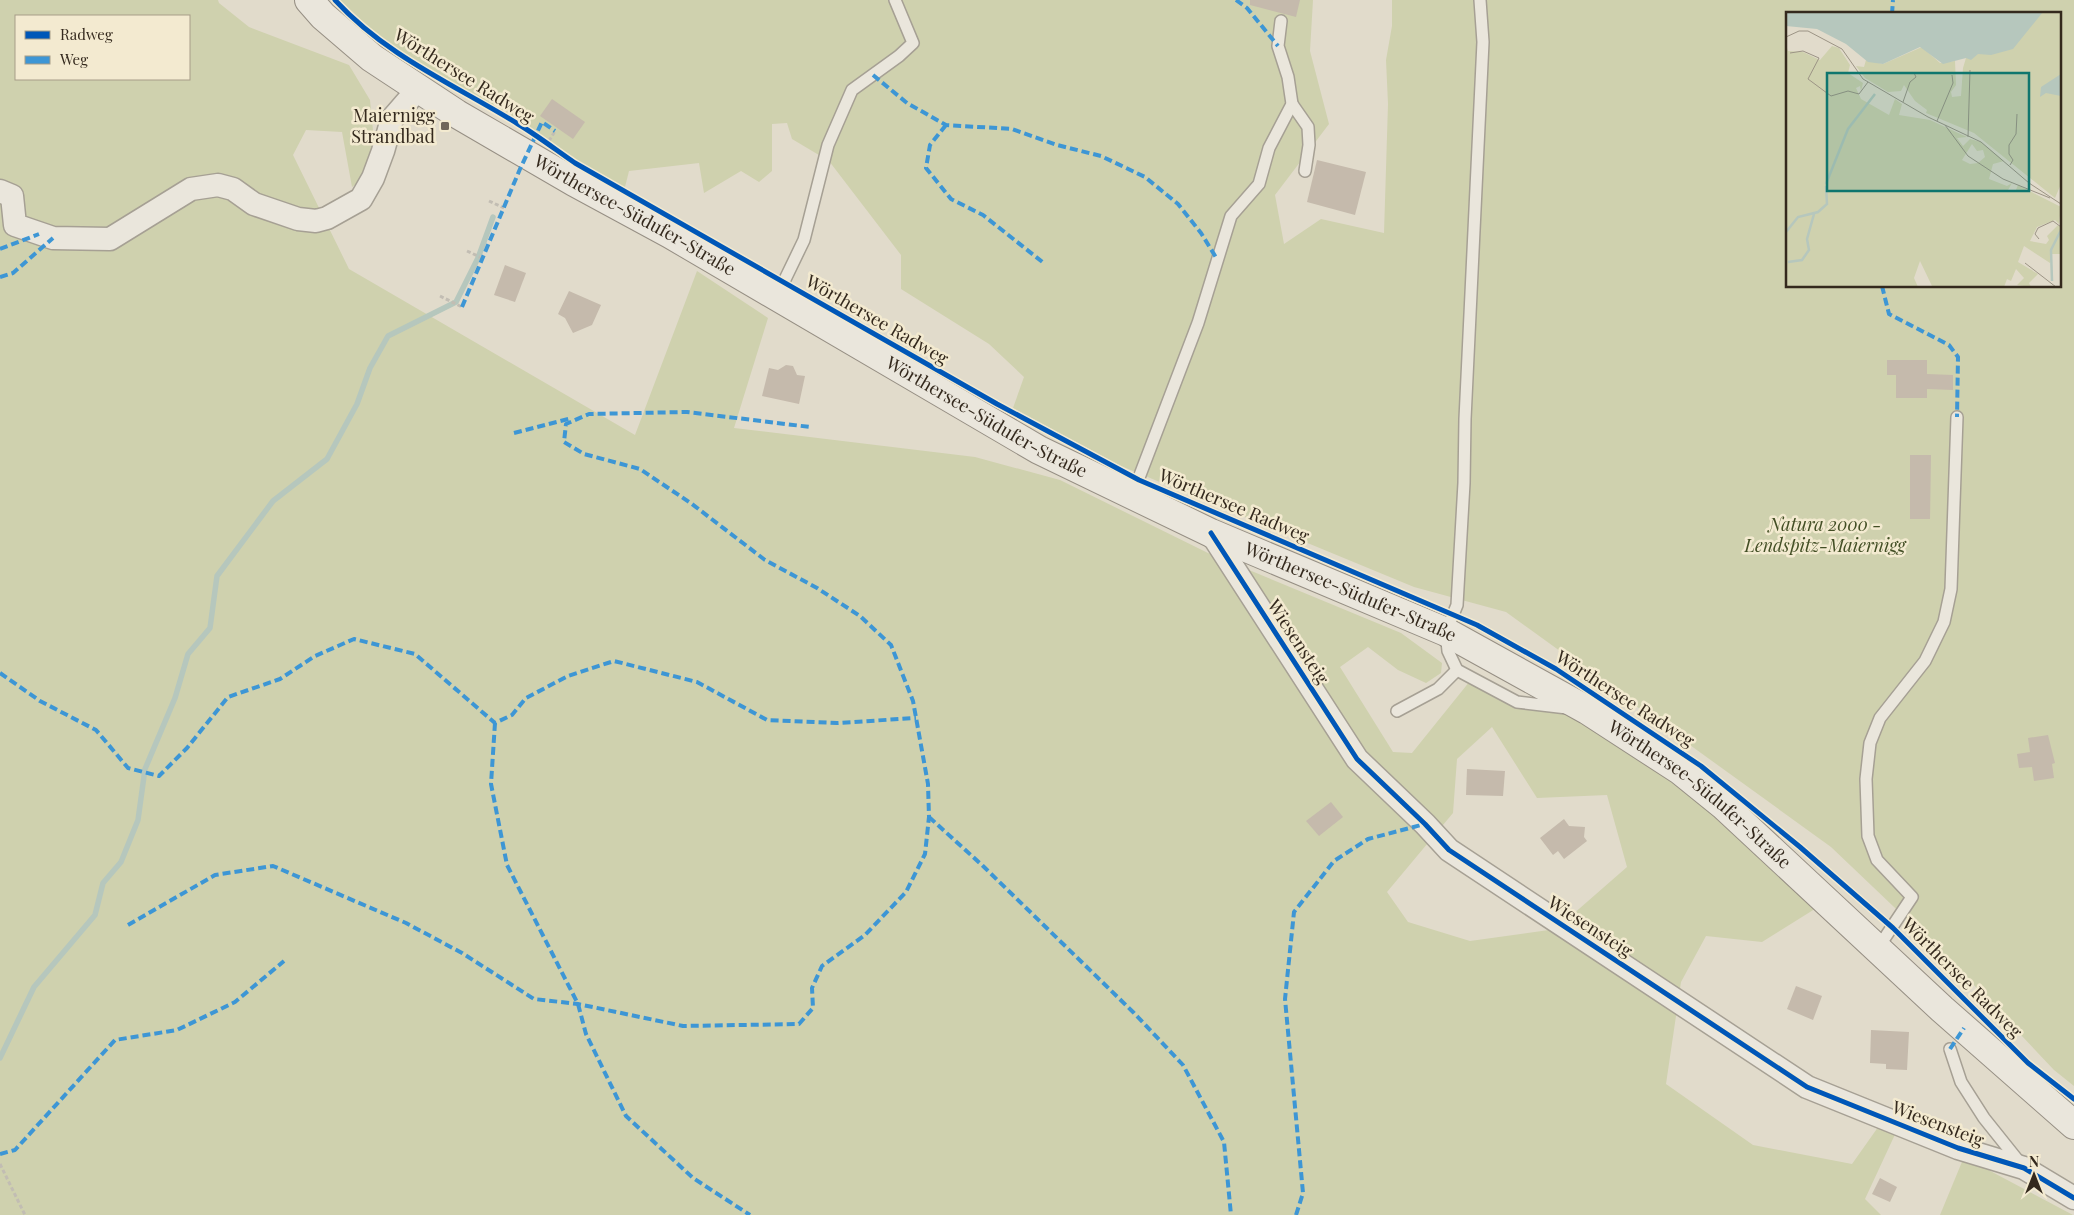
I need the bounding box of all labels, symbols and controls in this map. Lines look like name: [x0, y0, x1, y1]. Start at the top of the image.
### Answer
inset map: [1786, 12, 2062, 288]
legend: [15, 15, 190, 80]
street label: Wörthersee Radweg: [389, 22, 540, 128]
text: Radweg: [60, 24, 113, 44]
text: Weg: [59, 49, 88, 69]
place label: Maiernigg Strandbad: [351, 103, 436, 148]
marker: Maiernigg Strandbad: [439, 120, 451, 132]
street label: Wörthersee-Südufer-Straße: [529, 148, 740, 281]
street label: Wörthersee Radweg: [801, 268, 954, 370]
street label: Wörthersee-Südufer-Straße: [881, 350, 1092, 483]
street label: Wörthersee Radweg: [1155, 462, 1314, 548]
park label: Natura 2000 - Lendspitz-Maiernigg: [1743, 512, 1908, 557]
street label: Wörthersee-Südufer-Straße: [1240, 535, 1461, 647]
street label: Wiesensteig: [1262, 594, 1335, 689]
street label: Wörthersee Radweg: [1551, 644, 1700, 752]
street label: Wörthersee-Südufer-Straße: [1603, 714, 1797, 874]
street label: Wiesensteig: [1543, 889, 1638, 963]
street label: Wörthersee Radweg: [1897, 911, 2029, 1043]
street label: Wiesensteig: [1888, 1094, 1988, 1152]
north arrow: [2009, 1150, 2059, 1200]
text: N: [2029, 1152, 2039, 1171]

